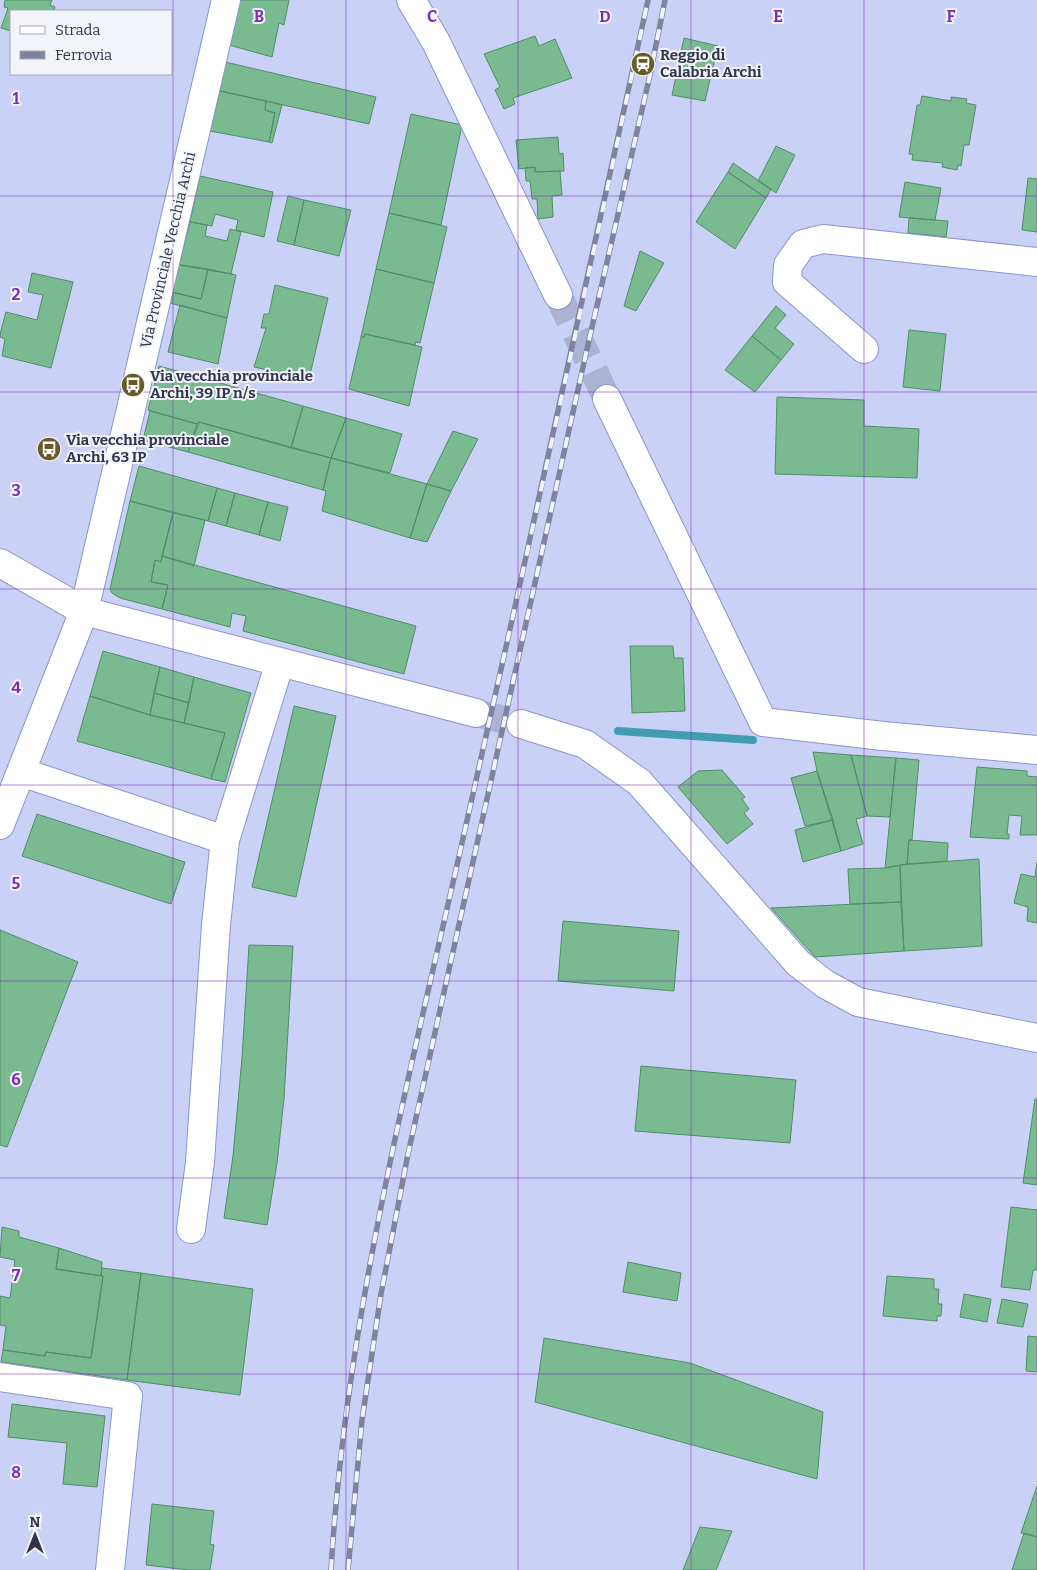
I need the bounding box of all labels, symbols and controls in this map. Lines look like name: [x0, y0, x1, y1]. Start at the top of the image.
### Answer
text: B: [254, 7, 264, 26]
text: C: [427, 7, 437, 26]
text: D: [599, 7, 611, 26]
text: E: [773, 7, 783, 26]
text: F: [947, 7, 956, 26]
legend: [10, 10, 172, 75]
text: Strada: [55, 21, 101, 39]
text: Ferrovia: [55, 46, 112, 64]
place label: Reggio di Calabria Archi: [660, 46, 762, 81]
station icon: Reggio di Calabria Archi: [630, 51, 656, 77]
text: 1: [13, 89, 20, 108]
street label: Via Provinciale Vecchia Archi: [137, 150, 199, 350]
text: 2: [11, 285, 21, 304]
place label: Via vecchia provinciale Archi, 39 IP n/s: [150, 367, 313, 402]
bus stop icon: Via vecchia provinciale Archi, 39 IP n/s: [120, 372, 146, 398]
place label: Via vecchia provinciale Archi, 63 IP: [66, 431, 229, 466]
bus stop icon: Via vecchia provinciale Archi, 63 IP: [36, 436, 62, 462]
text: 3: [11, 481, 21, 500]
text: 4: [11, 678, 21, 697]
text: 5: [12, 874, 21, 893]
text: 6: [11, 1070, 21, 1089]
text: 7: [12, 1266, 21, 1285]
text: 8: [11, 1463, 21, 1482]
north arrow: [10, 1510, 60, 1560]
text: N: [30, 1514, 41, 1531]

